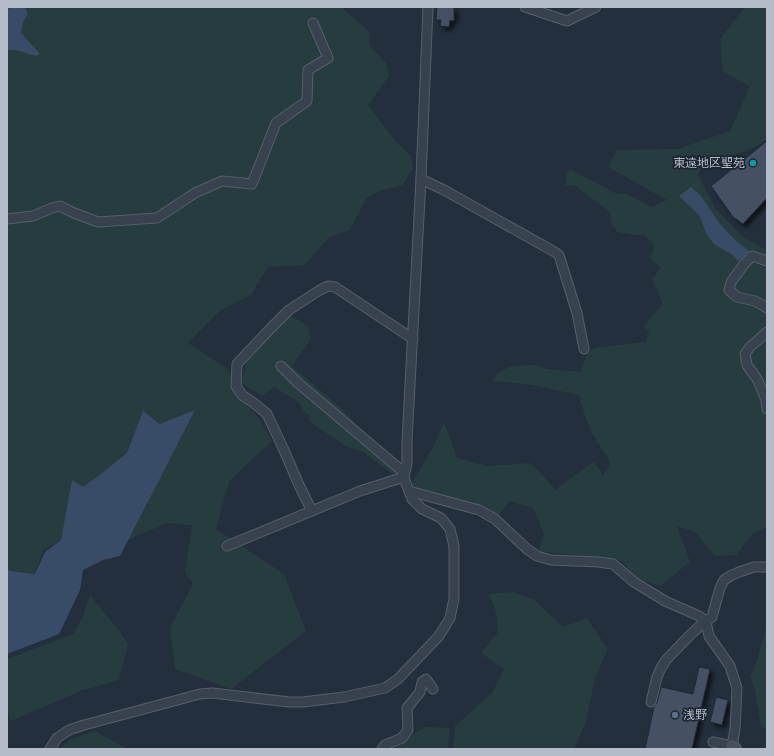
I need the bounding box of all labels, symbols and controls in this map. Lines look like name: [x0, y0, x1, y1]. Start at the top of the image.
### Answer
place label: 東遠地区聖苑: [673, 156, 745, 172]
marker: 東遠地区聖苑: [748, 158, 758, 168]
place label: 浅野: [683, 708, 707, 724]
marker: 浅野: [670, 710, 680, 720]

